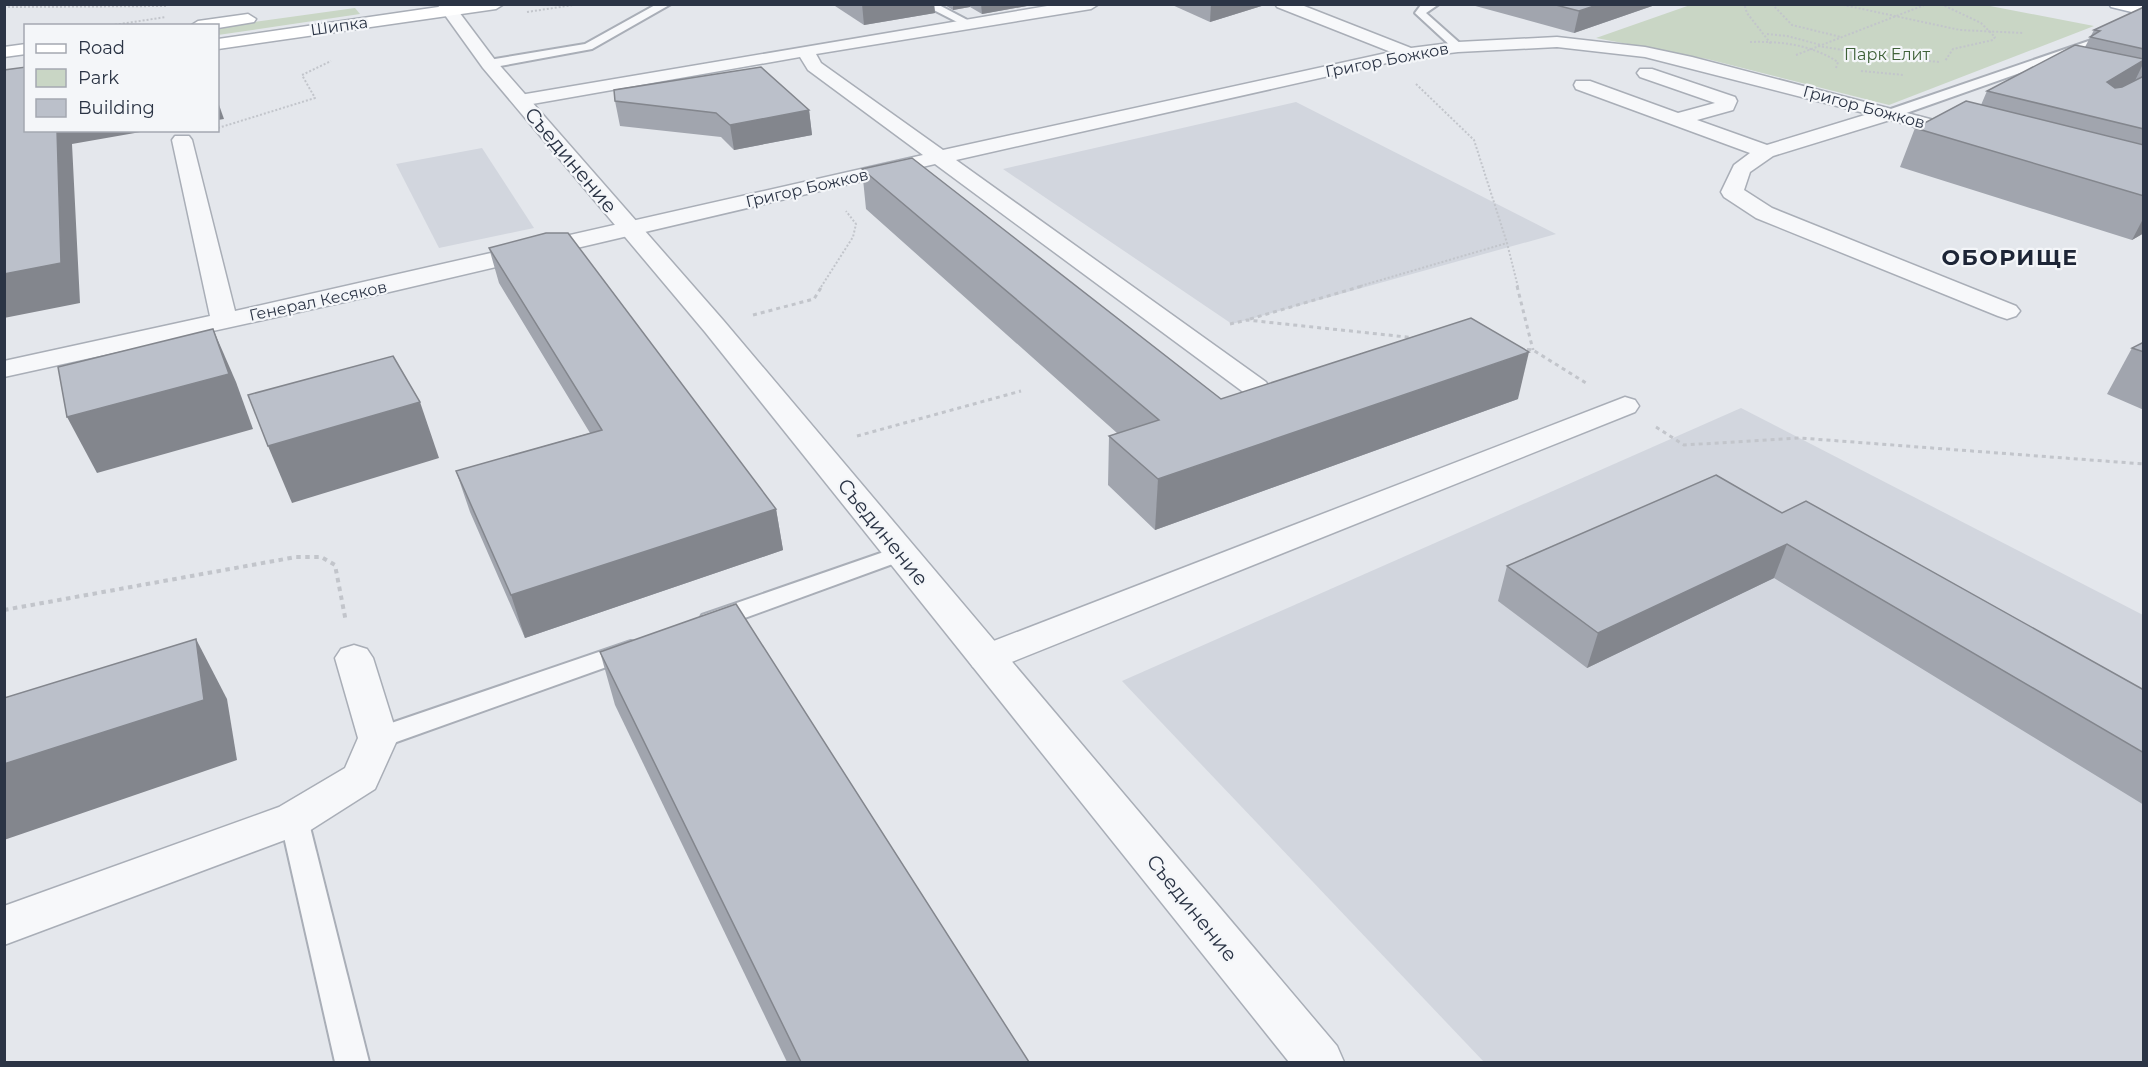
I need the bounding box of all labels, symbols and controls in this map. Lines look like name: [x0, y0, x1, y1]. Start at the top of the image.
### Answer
street label: Шипка: [309, 13, 369, 39]
legend: [24, 24, 219, 132]
text: Road: [78, 37, 125, 59]
street label: Григор Божков: [1324, 39, 1450, 81]
park label: Парк Елит: [1844, 45, 1931, 64]
text: Park: [78, 67, 119, 89]
street label: Григор Божков: [1801, 82, 1927, 132]
text: Building: [78, 97, 155, 119]
street label: Съединение: [520, 102, 622, 218]
street label: Григор Божков: [744, 165, 870, 211]
district label: ОБОРИЩЕ: [1941, 244, 2079, 271]
street label: Генерал Кесяков: [247, 277, 389, 325]
street label: Съединение: [833, 474, 933, 590]
street label: Съединение: [1142, 850, 1242, 966]

